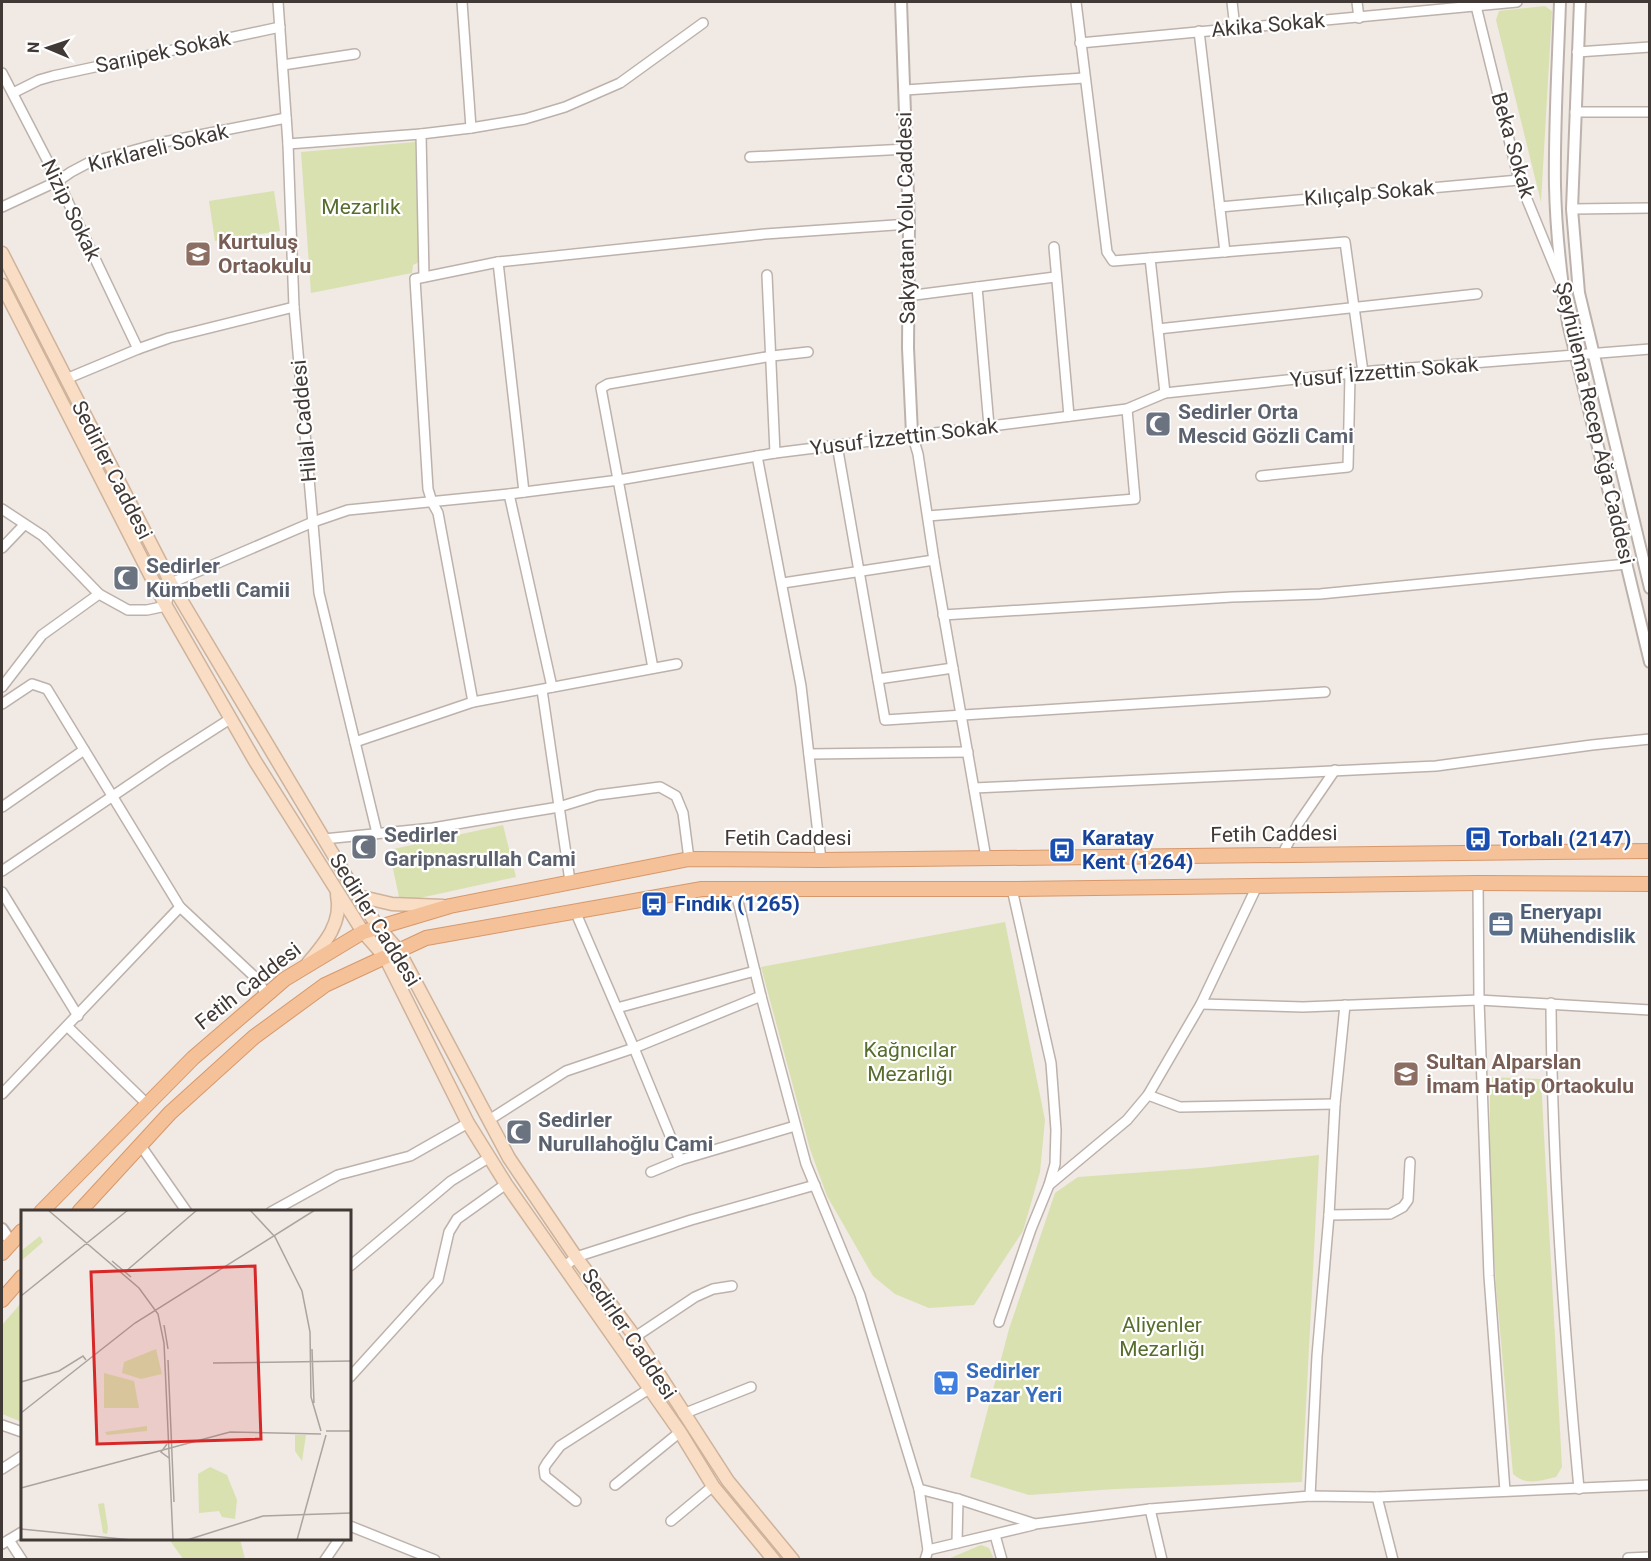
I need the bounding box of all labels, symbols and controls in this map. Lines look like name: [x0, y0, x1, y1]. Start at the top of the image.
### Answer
street label: Akika Sokak: [1210, 8, 1326, 42]
north arrow: [18, 18, 78, 78]
street label: Sarıipek Sokak: [93, 26, 233, 78]
text: N: [24, 42, 43, 53]
street label: Beka Sokak: [1486, 89, 1540, 201]
street label: Sakyatan Yolu Caddesi: [892, 112, 920, 324]
street label: Kırklareli Sokak: [86, 119, 231, 177]
street label: Nizip Sokak: [36, 155, 106, 265]
street label: Kılıçalp Sokak: [1303, 175, 1435, 211]
park label: Mezarlık: [321, 195, 401, 219]
place label: Kurtuluş Ortaokulu: [218, 230, 311, 278]
school or university icon: Kurtuluş Ortaokulu: [183, 239, 213, 269]
street label: Şeyhülema Recep Ağa Caddesi: [1551, 279, 1639, 567]
street label: Yusuf İzzettin Sokak: [1289, 352, 1480, 392]
street label: Hilal Caddesi: [287, 359, 321, 483]
street label: Sedirler Caddesi: [67, 397, 157, 543]
place label: Sedirler Orta Mescid Gözli Cami: [1178, 400, 1354, 448]
mosque icon: Sedirler Orta Mescid Gözli Cami: [1143, 409, 1173, 439]
street label: Yusuf İzzettin Sokak: [809, 414, 1000, 460]
place label: Sedirler Kümbetli Camii: [146, 554, 290, 602]
mosque icon: Sedirler Kümbetli Camii: [111, 563, 141, 593]
street label: Fetih Caddesi: [1210, 821, 1338, 847]
place label: Sedirler Garipnasrullah Cami: [384, 823, 576, 871]
bus stop icon: Torbalı (2147): [1463, 824, 1493, 854]
street label: Fetih Caddesi: [724, 826, 852, 850]
place label: Karatay Kent (1264): [1082, 826, 1193, 874]
place label: Torbalı (2147): [1498, 827, 1631, 851]
mosque icon: Sedirler Garipnasrullah Cami: [349, 832, 379, 862]
bus stop icon: Karatay Kent (1264): [1047, 835, 1077, 865]
street label: Sedirler Caddesi: [325, 849, 425, 991]
bus stop icon: Fındık (1265): [639, 889, 669, 919]
place label: Fındık (1265): [674, 892, 800, 916]
place label: Eneryapı Mühendislik: [1520, 900, 1636, 948]
office icon: Eneryapı Mühendislik: [1486, 909, 1516, 939]
street label: Fetih Caddesi: [191, 937, 305, 1035]
park label: Kağnıcılar Mezarlığı: [863, 1038, 957, 1086]
place label: Sultan Alparslan İmam Hatip Ortaokulu: [1426, 1050, 1634, 1098]
school or university icon: Sultan Alparslan İmam Hatip Ortaokulu: [1391, 1059, 1421, 1089]
place label: Sedirler Nurullahoğlu Cami: [538, 1108, 713, 1156]
mosque icon: Sedirler Nurullahoğlu Cami: [504, 1117, 534, 1147]
inset map: [21, 1210, 351, 1540]
street label: Sedirler Caddesi: [577, 1264, 681, 1404]
park label: Aliyenler Mezarlığı: [1119, 1313, 1205, 1361]
place label: Sedirler Pazar Yeri: [966, 1359, 1062, 1407]
supermarket icon: Sedirler Pazar Yeri: [931, 1368, 961, 1398]

